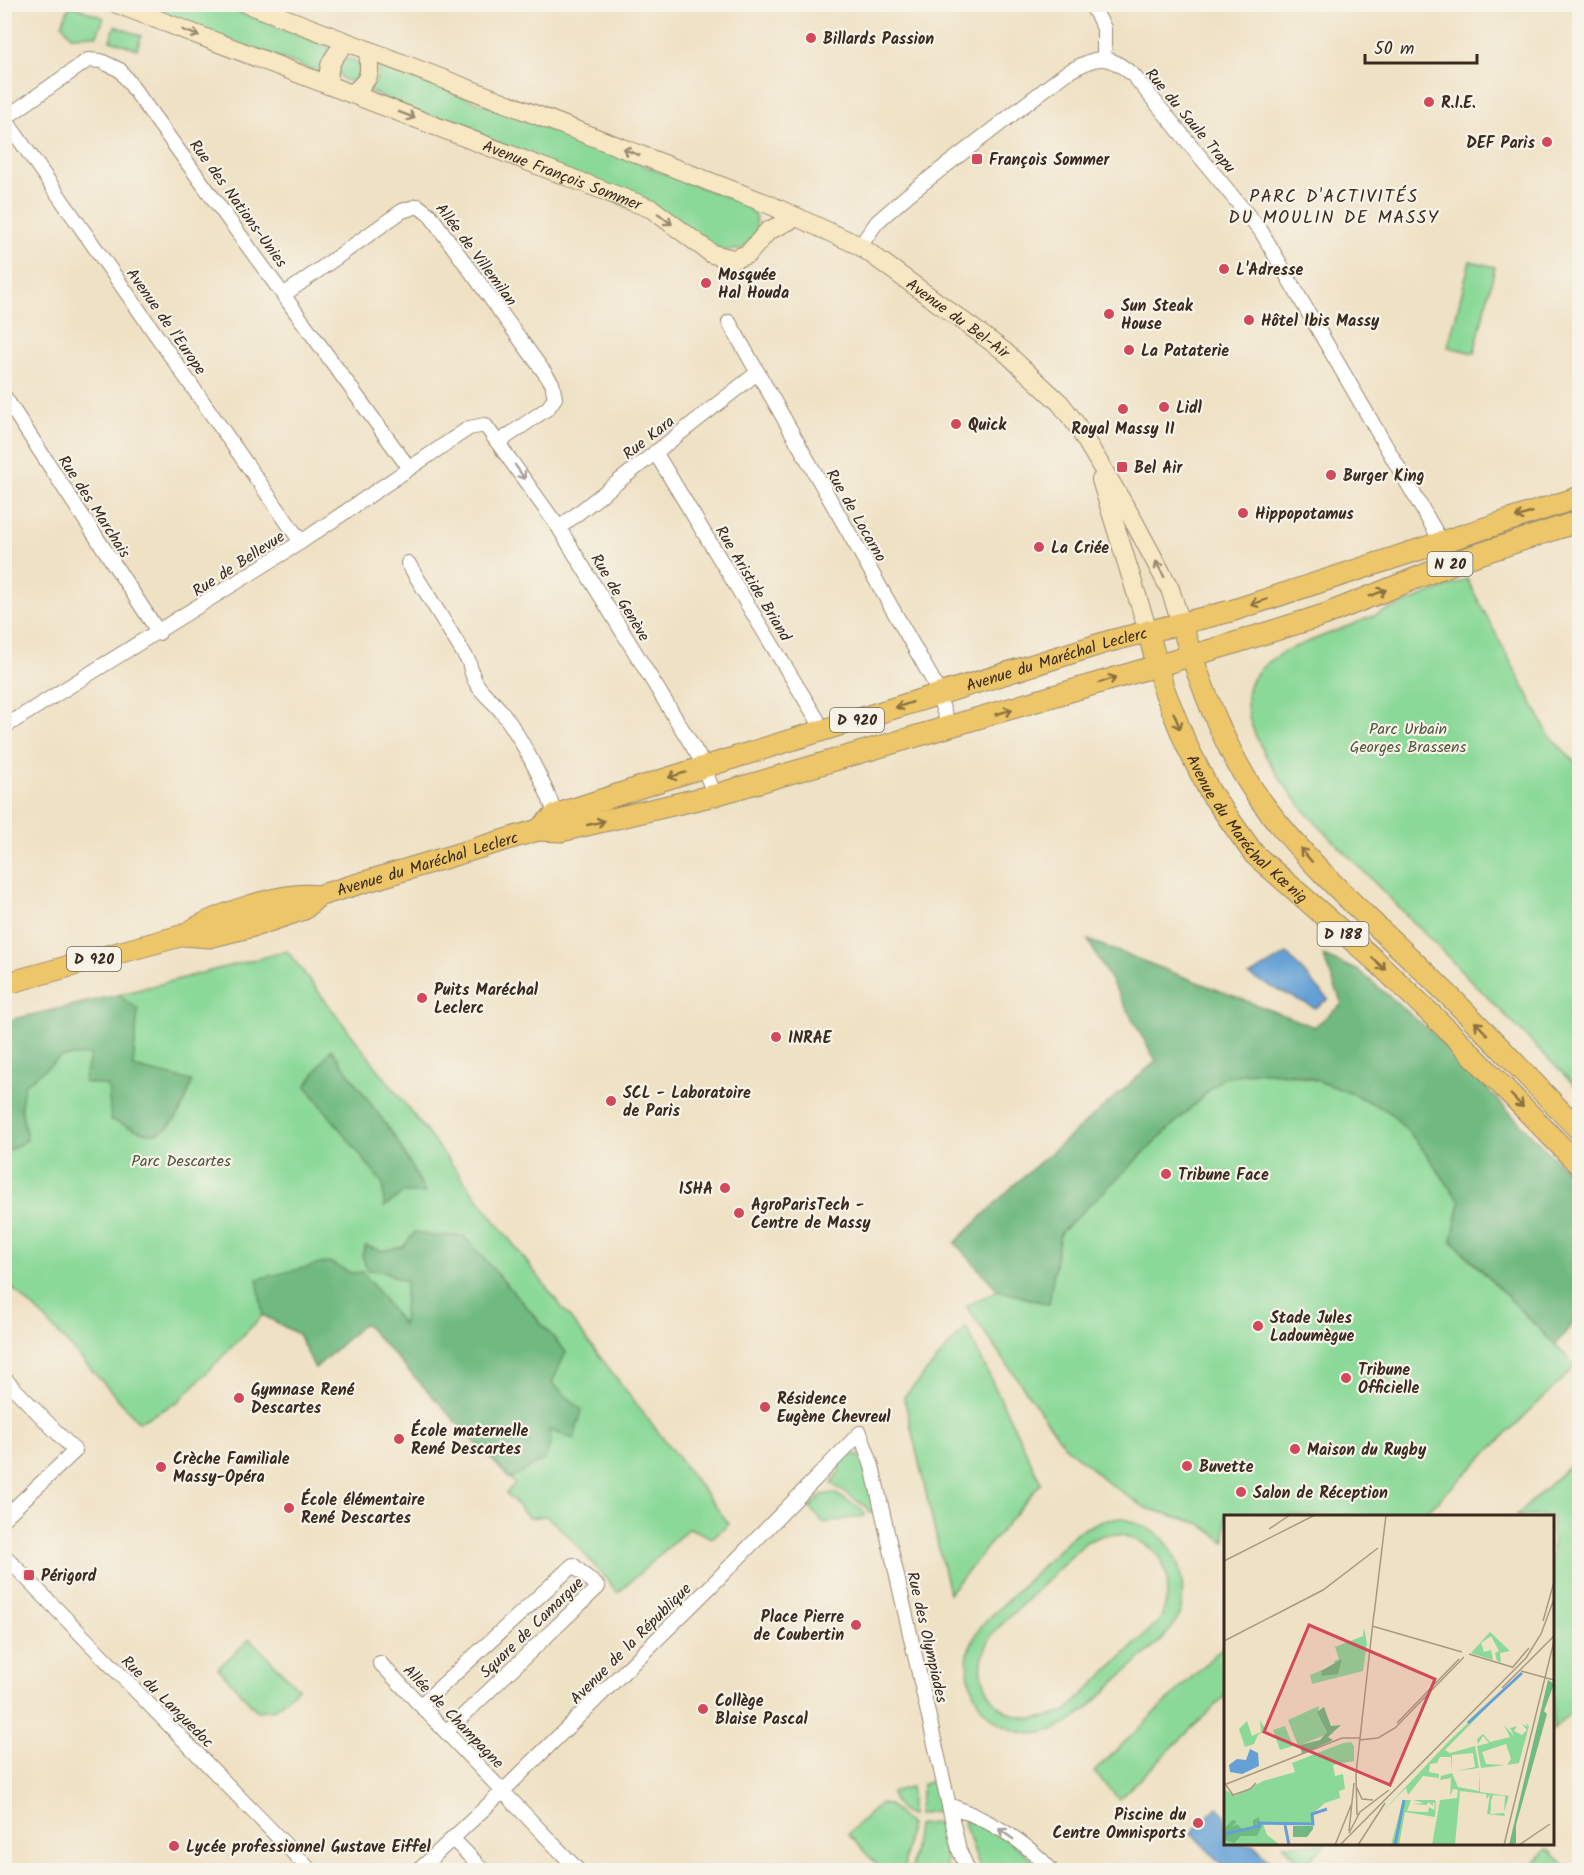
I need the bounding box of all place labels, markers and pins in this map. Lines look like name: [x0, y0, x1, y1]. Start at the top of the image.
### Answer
place label: Billards Passion: [823, 27, 934, 52]
marker: Billards Passion: [804, 31, 818, 45]
place label: R.I.E.: [1441, 91, 1476, 116]
marker: R.I.E.: [1422, 95, 1436, 109]
place label: DEF Paris: [1466, 131, 1536, 156]
marker: DEF Paris: [1540, 135, 1554, 149]
place label: François Sommer: [989, 148, 1111, 173]
marker: François Sommer: [970, 152, 984, 166]
place label: L'Adresse: [1236, 258, 1304, 283]
marker: L'Adresse: [1217, 262, 1231, 276]
place label: Mosquée Hal Houda: [718, 263, 789, 306]
marker: Mosquée Hal Houda: [699, 276, 713, 290]
place label: Sun Steak House: [1121, 294, 1194, 337]
marker: Sun Steak House: [1102, 307, 1116, 321]
place label: Hôtel Ibis Massy: [1261, 309, 1380, 334]
marker: Hôtel Ibis Massy: [1242, 313, 1256, 327]
place label: La Pataterie: [1141, 339, 1229, 364]
marker: La Pataterie: [1122, 343, 1136, 357]
place label: Lidl: [1176, 396, 1203, 421]
marker: Lidl: [1157, 400, 1171, 414]
marker: Royal Massy II: [1116, 402, 1130, 416]
place label: Quick: [968, 413, 1007, 438]
marker: Quick: [949, 417, 963, 431]
place label: Royal Massy II: [1071, 417, 1175, 442]
place label: Bel Air: [1134, 456, 1183, 481]
marker: Bel Air: [1115, 460, 1129, 474]
place label: Burger King: [1343, 464, 1424, 489]
marker: Burger King: [1324, 468, 1338, 482]
place label: Hippopotamus: [1255, 502, 1354, 527]
marker: Hippopotamus: [1236, 506, 1250, 520]
place label: La Criée: [1051, 536, 1109, 561]
marker: La Criée: [1032, 540, 1046, 554]
place label: Puits Maréchal Leclerc: [434, 978, 539, 1021]
marker: Puits Maréchal Leclerc: [415, 991, 429, 1005]
place label: INRAE: [788, 1026, 833, 1051]
marker: INRAE: [769, 1030, 783, 1044]
place label: SCL - Laboratoire de Paris: [623, 1081, 751, 1124]
marker: SCL - Laboratoire de Paris: [604, 1094, 618, 1108]
place label: Tribune Face: [1178, 1163, 1269, 1188]
marker: Tribune Face: [1159, 1167, 1173, 1181]
place label: ISHA: [679, 1177, 713, 1202]
marker: ISHA: [718, 1181, 732, 1195]
place label: AgroParisTech - Centre de Massy: [751, 1193, 871, 1236]
marker: AgroParisTech - Centre de Massy: [732, 1206, 746, 1220]
place label: Stade Jules Ladoumègue: [1270, 1306, 1354, 1349]
marker: Stade Jules Ladoumègue: [1251, 1319, 1265, 1333]
place label: Tribune Officielle: [1358, 1358, 1419, 1401]
marker: Tribune Officielle: [1339, 1371, 1353, 1385]
place label: Gymnase René Descartes: [251, 1378, 355, 1421]
place label: Résidence Eugène Chevreul: [777, 1387, 891, 1430]
marker: Gymnase René Descartes: [232, 1391, 246, 1405]
marker: Résidence Eugène Chevreul: [758, 1400, 772, 1414]
place label: École maternelle René Descartes: [411, 1419, 528, 1462]
marker: École maternelle René Descartes: [392, 1432, 406, 1446]
place label: Maison du Rugby: [1307, 1438, 1427, 1463]
marker: Maison du Rugby: [1288, 1442, 1302, 1456]
place label: Crèche Familiale Massy-Opéra: [173, 1447, 290, 1490]
place label: Buvette: [1199, 1455, 1254, 1480]
marker: Buvette: [1180, 1459, 1194, 1473]
marker: Crèche Familiale Massy-Opéra: [154, 1460, 168, 1474]
place label: Salon de Réception: [1253, 1481, 1388, 1506]
marker: Salon de Réception: [1234, 1485, 1248, 1499]
place label: École élémentaire René Descartes: [301, 1488, 425, 1531]
marker: École élémentaire René Descartes: [282, 1501, 296, 1515]
place label: Périgord: [41, 1564, 97, 1589]
marker: Périgord: [22, 1568, 36, 1582]
place label: Place Pierre de Coubertin: [754, 1605, 844, 1648]
marker: Place Pierre de Coubertin: [849, 1618, 863, 1632]
place label: Collège Blaise Pascal: [715, 1689, 808, 1732]
marker: Collège Blaise Pascal: [696, 1702, 710, 1716]
place label: Piscine du Centre Omnisports: [1053, 1803, 1187, 1846]
marker: Piscine du Centre Omnisports: [1191, 1816, 1205, 1830]
place label: Lycée professionnel Gustave Eiffel: [186, 1835, 432, 1860]
marker: Lycée professionnel Gustave Eiffel: [167, 1839, 181, 1853]

